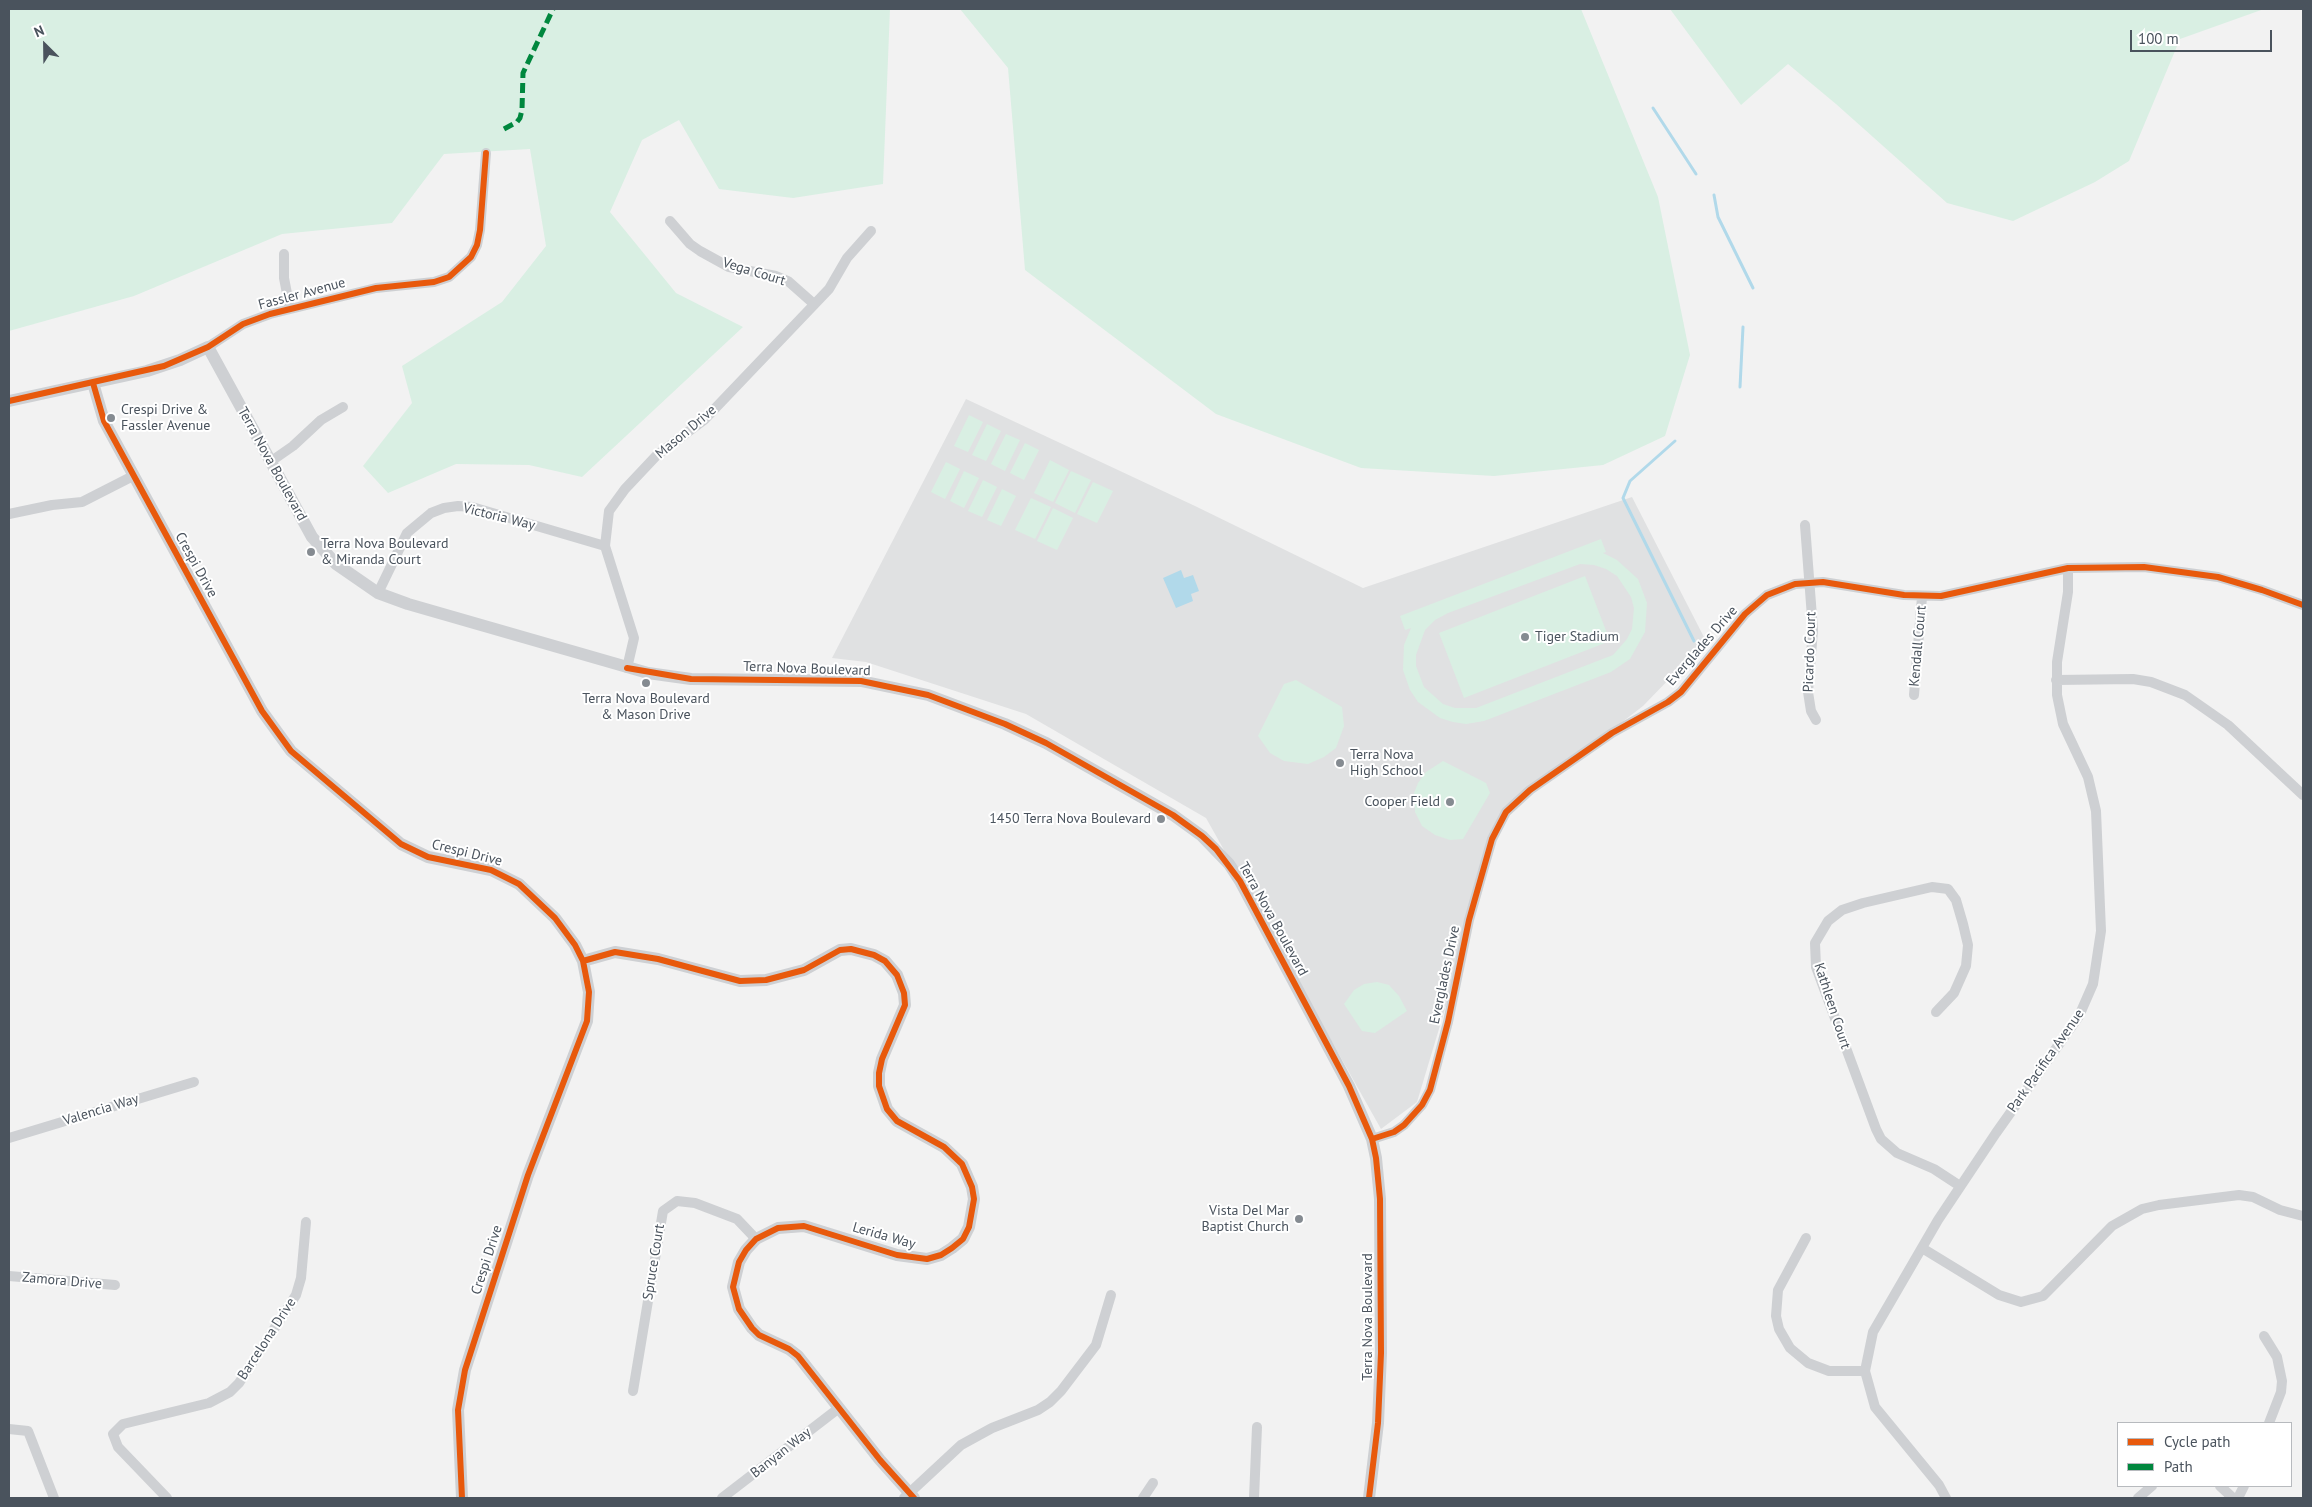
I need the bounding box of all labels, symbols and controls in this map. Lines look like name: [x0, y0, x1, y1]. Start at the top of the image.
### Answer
north arrow: [20, 20, 70, 70]
scale bar: [2132, 20, 2274, 52]
text: N: [31, 21, 47, 41]
text: 100 m: [2138, 29, 2179, 48]
street label: Vega Court: [721, 254, 787, 290]
street label: Fassler Avenue: [257, 274, 347, 314]
place label: Crespi Drive & Fassler Avenue: [121, 402, 210, 434]
street label: Mason Drive: [652, 402, 720, 462]
street label: Terra Nova Boulevard: [234, 404, 310, 524]
marker: Crespi Drive & Fassler Avenue: [105, 412, 117, 424]
street label: Victoria Way: [461, 500, 537, 534]
street label: Crespi Drive: [171, 529, 221, 601]
place label: Terra Nova Boulevard & Miranda Court: [321, 536, 449, 568]
marker: Terra Nova Boulevard & Miranda Court: [305, 546, 317, 558]
street label: Everglades Drive: [1663, 603, 1741, 689]
street label: Kendall Court: [1906, 605, 1930, 687]
street label: Picardo Court: [1800, 611, 1820, 693]
place label: Tiger Stadium: [1535, 629, 1619, 645]
marker: Tiger Stadium: [1519, 631, 1531, 643]
street label: Terra Nova Boulevard: [743, 658, 871, 680]
marker: Terra Nova Boulevard & Mason Drive: [640, 677, 652, 689]
place label: Terra Nova Boulevard & Mason Drive: [582, 691, 710, 724]
place label: Terra Nova High School: [1350, 747, 1423, 780]
marker: Terra Nova High School: [1334, 757, 1346, 769]
place label: Cooper Field: [1365, 794, 1440, 810]
marker: Cooper Field: [1444, 796, 1456, 808]
place label: 1450 Terra Nova Boulevard: [989, 811, 1151, 827]
marker: 1450 Terra Nova Boulevard: [1155, 813, 1167, 825]
street label: Crespi Drive: [430, 836, 504, 870]
street label: Terra Nova Boulevard: [1235, 859, 1311, 979]
street label: Everglades Drive: [1426, 924, 1464, 1026]
street label: Kathleen Court: [1810, 961, 1854, 1051]
street label: Park Pacifica Avenue: [2004, 1006, 2088, 1116]
street label: Valencia Way: [61, 1091, 141, 1129]
place label: Vista Del Mar Baptist Church: [1202, 1203, 1289, 1236]
marker: Vista Del Mar Baptist Church: [1293, 1213, 1305, 1225]
street label: Lerida Way: [851, 1219, 917, 1253]
street label: Crespi Drive: [468, 1223, 506, 1297]
street label: Spruce Court: [640, 1223, 668, 1301]
street label: Terra Nova Boulevard: [1360, 1253, 1376, 1381]
street label: Zamora Drive: [21, 1269, 103, 1293]
street label: Barcelona Drive: [234, 1295, 300, 1383]
legend: [2117, 1422, 2292, 1487]
street label: Banyan Way: [747, 1424, 815, 1482]
text: Cycle path: [2164, 1432, 2230, 1451]
text: Path: [2164, 1457, 2193, 1476]

